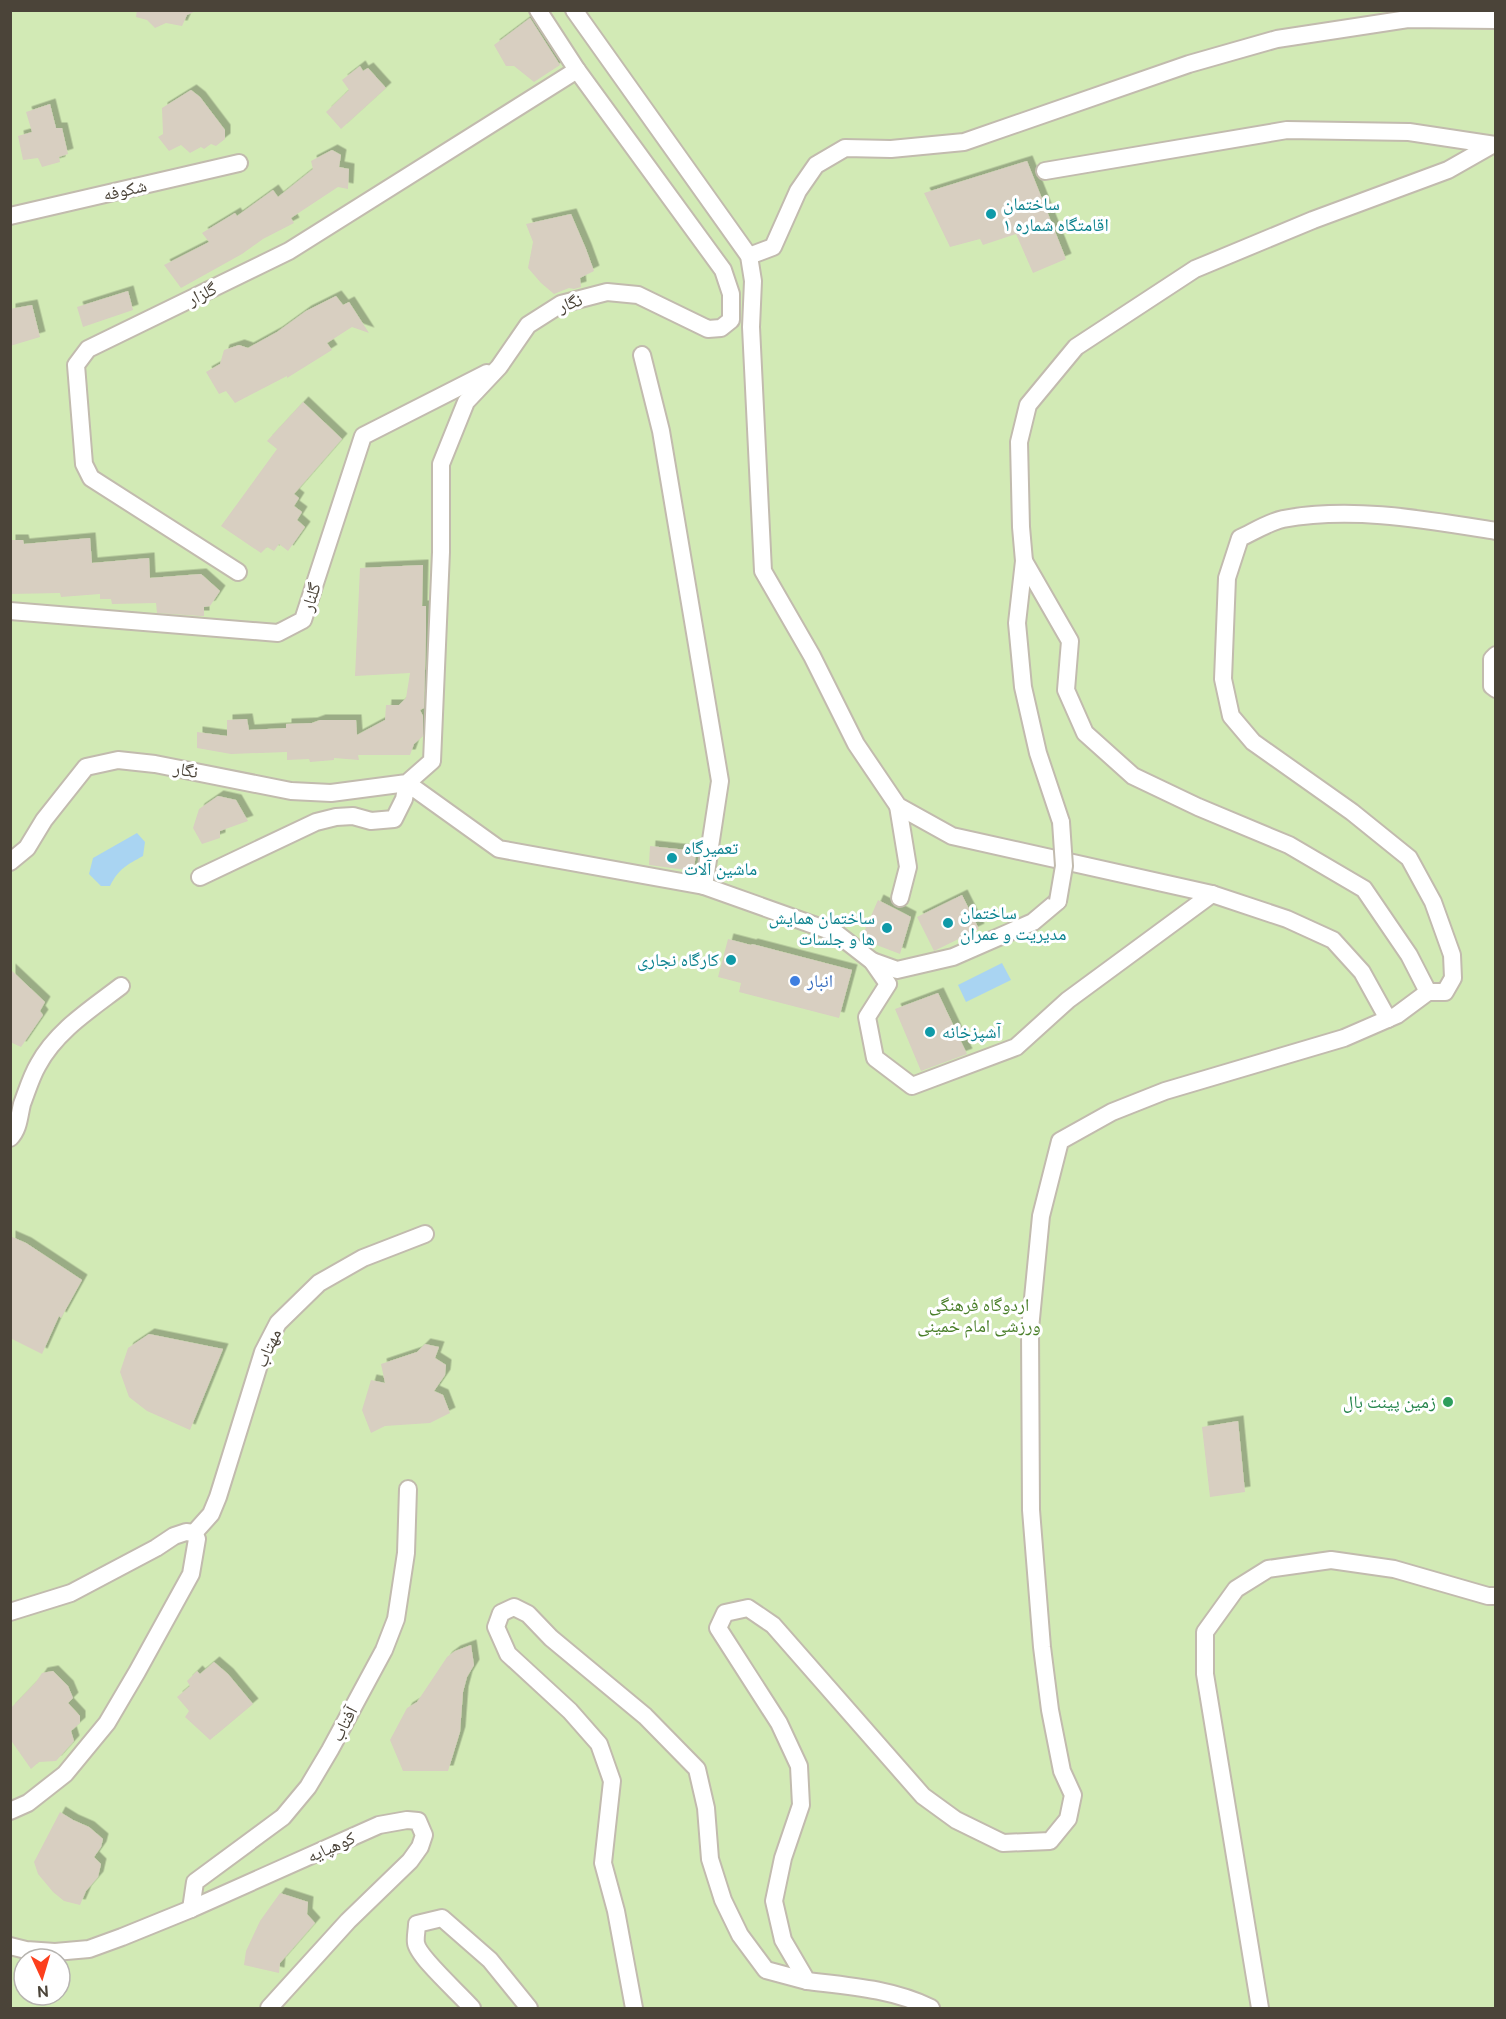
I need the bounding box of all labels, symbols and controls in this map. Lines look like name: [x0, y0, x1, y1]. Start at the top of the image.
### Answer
street label: شکوفه: [101, 174, 149, 205]
place label: ساختمان اقامتگاه شماره ۱: [1003, 193, 1109, 235]
marker: ساختمان اقامتگاه شماره ۱: [984, 207, 998, 221]
street label: گلزار: [183, 277, 221, 310]
street label: نگار: [554, 288, 585, 317]
street label: گلنار: [296, 579, 325, 615]
street label: نگار: [171, 757, 200, 782]
place label: تعمیرگاه ماشین آلات: [684, 837, 757, 880]
marker: تعمیرگاه ماشین آلات: [665, 851, 679, 865]
place label: ساختمان مدیریت و عمران: [960, 902, 1066, 945]
place label: ساختمان همایش ها و جلسات: [768, 907, 875, 949]
marker: ساختمان مدیریت و عمران: [941, 916, 955, 930]
marker: ساختمان همایش ها و جلسات: [880, 921, 894, 935]
place label: کارگاه نجاری: [637, 949, 720, 971]
marker: کارگاه نجاری: [724, 953, 738, 967]
place label: انبار: [806, 970, 833, 992]
marker: انبار: [788, 974, 802, 988]
place label: آشپزخانه: [942, 1021, 1001, 1043]
marker: آشپزخانه: [923, 1025, 937, 1039]
park label: اردوگاه فرهنگی ورزشی امام خمینی: [917, 1294, 1041, 1338]
street label: مهتاب: [250, 1325, 286, 1371]
place label: زمین پینت بال: [1343, 1391, 1436, 1413]
marker: زمین پینت بال: [1441, 1395, 1455, 1409]
street label: آفتاب: [326, 1702, 362, 1745]
street label: کوهپایه: [304, 1826, 359, 1867]
north arrow: [12, 1947, 72, 2007]
text: N: [36, 1983, 50, 2001]

